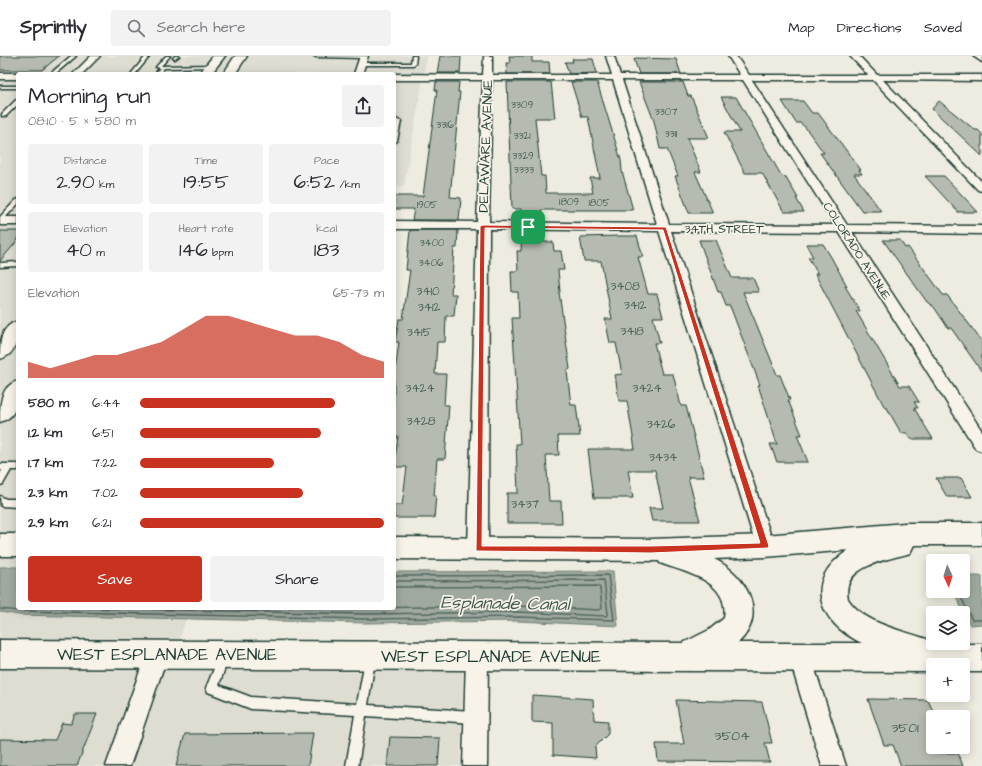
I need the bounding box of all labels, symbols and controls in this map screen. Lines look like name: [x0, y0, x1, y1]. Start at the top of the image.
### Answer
search box: [111, 10, 391, 46]
text: Sprintly: [20, 14, 87, 41]
icon: search: [125, 17, 147, 39]
text: Search here: [157, 17, 245, 38]
text: Map: [788, 18, 815, 38]
text: Directions: [837, 18, 902, 38]
text: Saved: [924, 18, 962, 38]
street label: DELAWARE AVENUE: [474, 79, 498, 213]
text: Morning run: [28, 81, 151, 112]
button: share: [342, 85, 384, 127]
house number: 3309: [511, 98, 533, 112]
house number: 3307: [655, 105, 677, 119]
text: 08:10 · 5 × 580 m: [28, 112, 136, 130]
house number: 3316: [436, 118, 455, 132]
house number: 3311: [665, 127, 678, 141]
house number: 3321: [513, 129, 531, 143]
house number: 3329: [512, 149, 534, 163]
text: Distance: [64, 153, 107, 168]
text: Time: [194, 153, 218, 168]
text: Pace: [314, 153, 339, 168]
house number: 3333: [514, 163, 534, 177]
text: 2.90: [56, 168, 95, 196]
text: 19:55: [183, 168, 229, 196]
text: 6:52: [294, 168, 335, 196]
text: km: [95, 177, 114, 192]
text: /km: [335, 177, 360, 192]
house number: 1809: [559, 195, 579, 209]
house number: 1805: [588, 196, 610, 210]
house number: 1905: [417, 198, 437, 212]
street label: COLORADO AVENUE: [819, 199, 895, 303]
pin: [511, 210, 545, 244]
icon: arrive: [517, 216, 539, 238]
text: Elevation: [64, 221, 107, 236]
text: Heart rate: [178, 221, 234, 236]
text: kcal: [316, 221, 337, 236]
street label: 34TH STREET: [684, 221, 764, 238]
text: 40: [66, 236, 92, 264]
text: 146: [179, 236, 208, 264]
text: 183: [314, 236, 340, 264]
house number: 3400: [420, 236, 444, 250]
text: m: [92, 245, 105, 260]
text: bpm: [208, 245, 233, 260]
house number: 3406: [419, 256, 444, 270]
house number: 3408: [610, 278, 640, 295]
house number: 3410: [416, 283, 440, 300]
text: Elevation: [28, 284, 79, 302]
text: 65–73 m: [333, 284, 384, 302]
house number: 3412: [624, 297, 646, 314]
house number: 3412: [418, 299, 440, 316]
house number: 3418: [620, 323, 644, 340]
house number: 3415: [407, 324, 432, 341]
house number: 3424: [405, 380, 435, 397]
house number: 3424: [632, 380, 662, 397]
text: 580 m: [28, 394, 69, 412]
text: 6:44: [92, 394, 120, 412]
house number: 3428: [407, 413, 436, 430]
house number: 3426: [647, 416, 676, 433]
text: 1.2 km: [28, 424, 62, 442]
text: 6:51: [92, 424, 113, 442]
house number: 3434: [649, 449, 677, 466]
text: 1.7 km: [28, 454, 63, 472]
text: 7:22: [92, 454, 117, 472]
text: 2.3 km: [28, 484, 67, 502]
text: 7:02: [92, 484, 118, 502]
house number: 3437: [511, 496, 539, 513]
text: 2.9 km: [28, 514, 68, 532]
text: 6:21: [92, 514, 111, 532]
north arrow: [926, 554, 970, 598]
map controls: [926, 554, 970, 754]
button: Save: [28, 556, 202, 602]
button: Share: [210, 556, 384, 602]
water label: Esplanade Canal: [440, 590, 572, 617]
button: layers: [926, 606, 970, 650]
street label: WEST ESPLANADE AVENUE: [57, 643, 277, 667]
street label: WEST ESPLANADE AVENUE: [381, 645, 601, 669]
button: +: [926, 658, 970, 702]
button: −: [926, 710, 970, 754]
house number: 3501: [891, 718, 919, 738]
house number: 3504: [714, 726, 750, 746]

